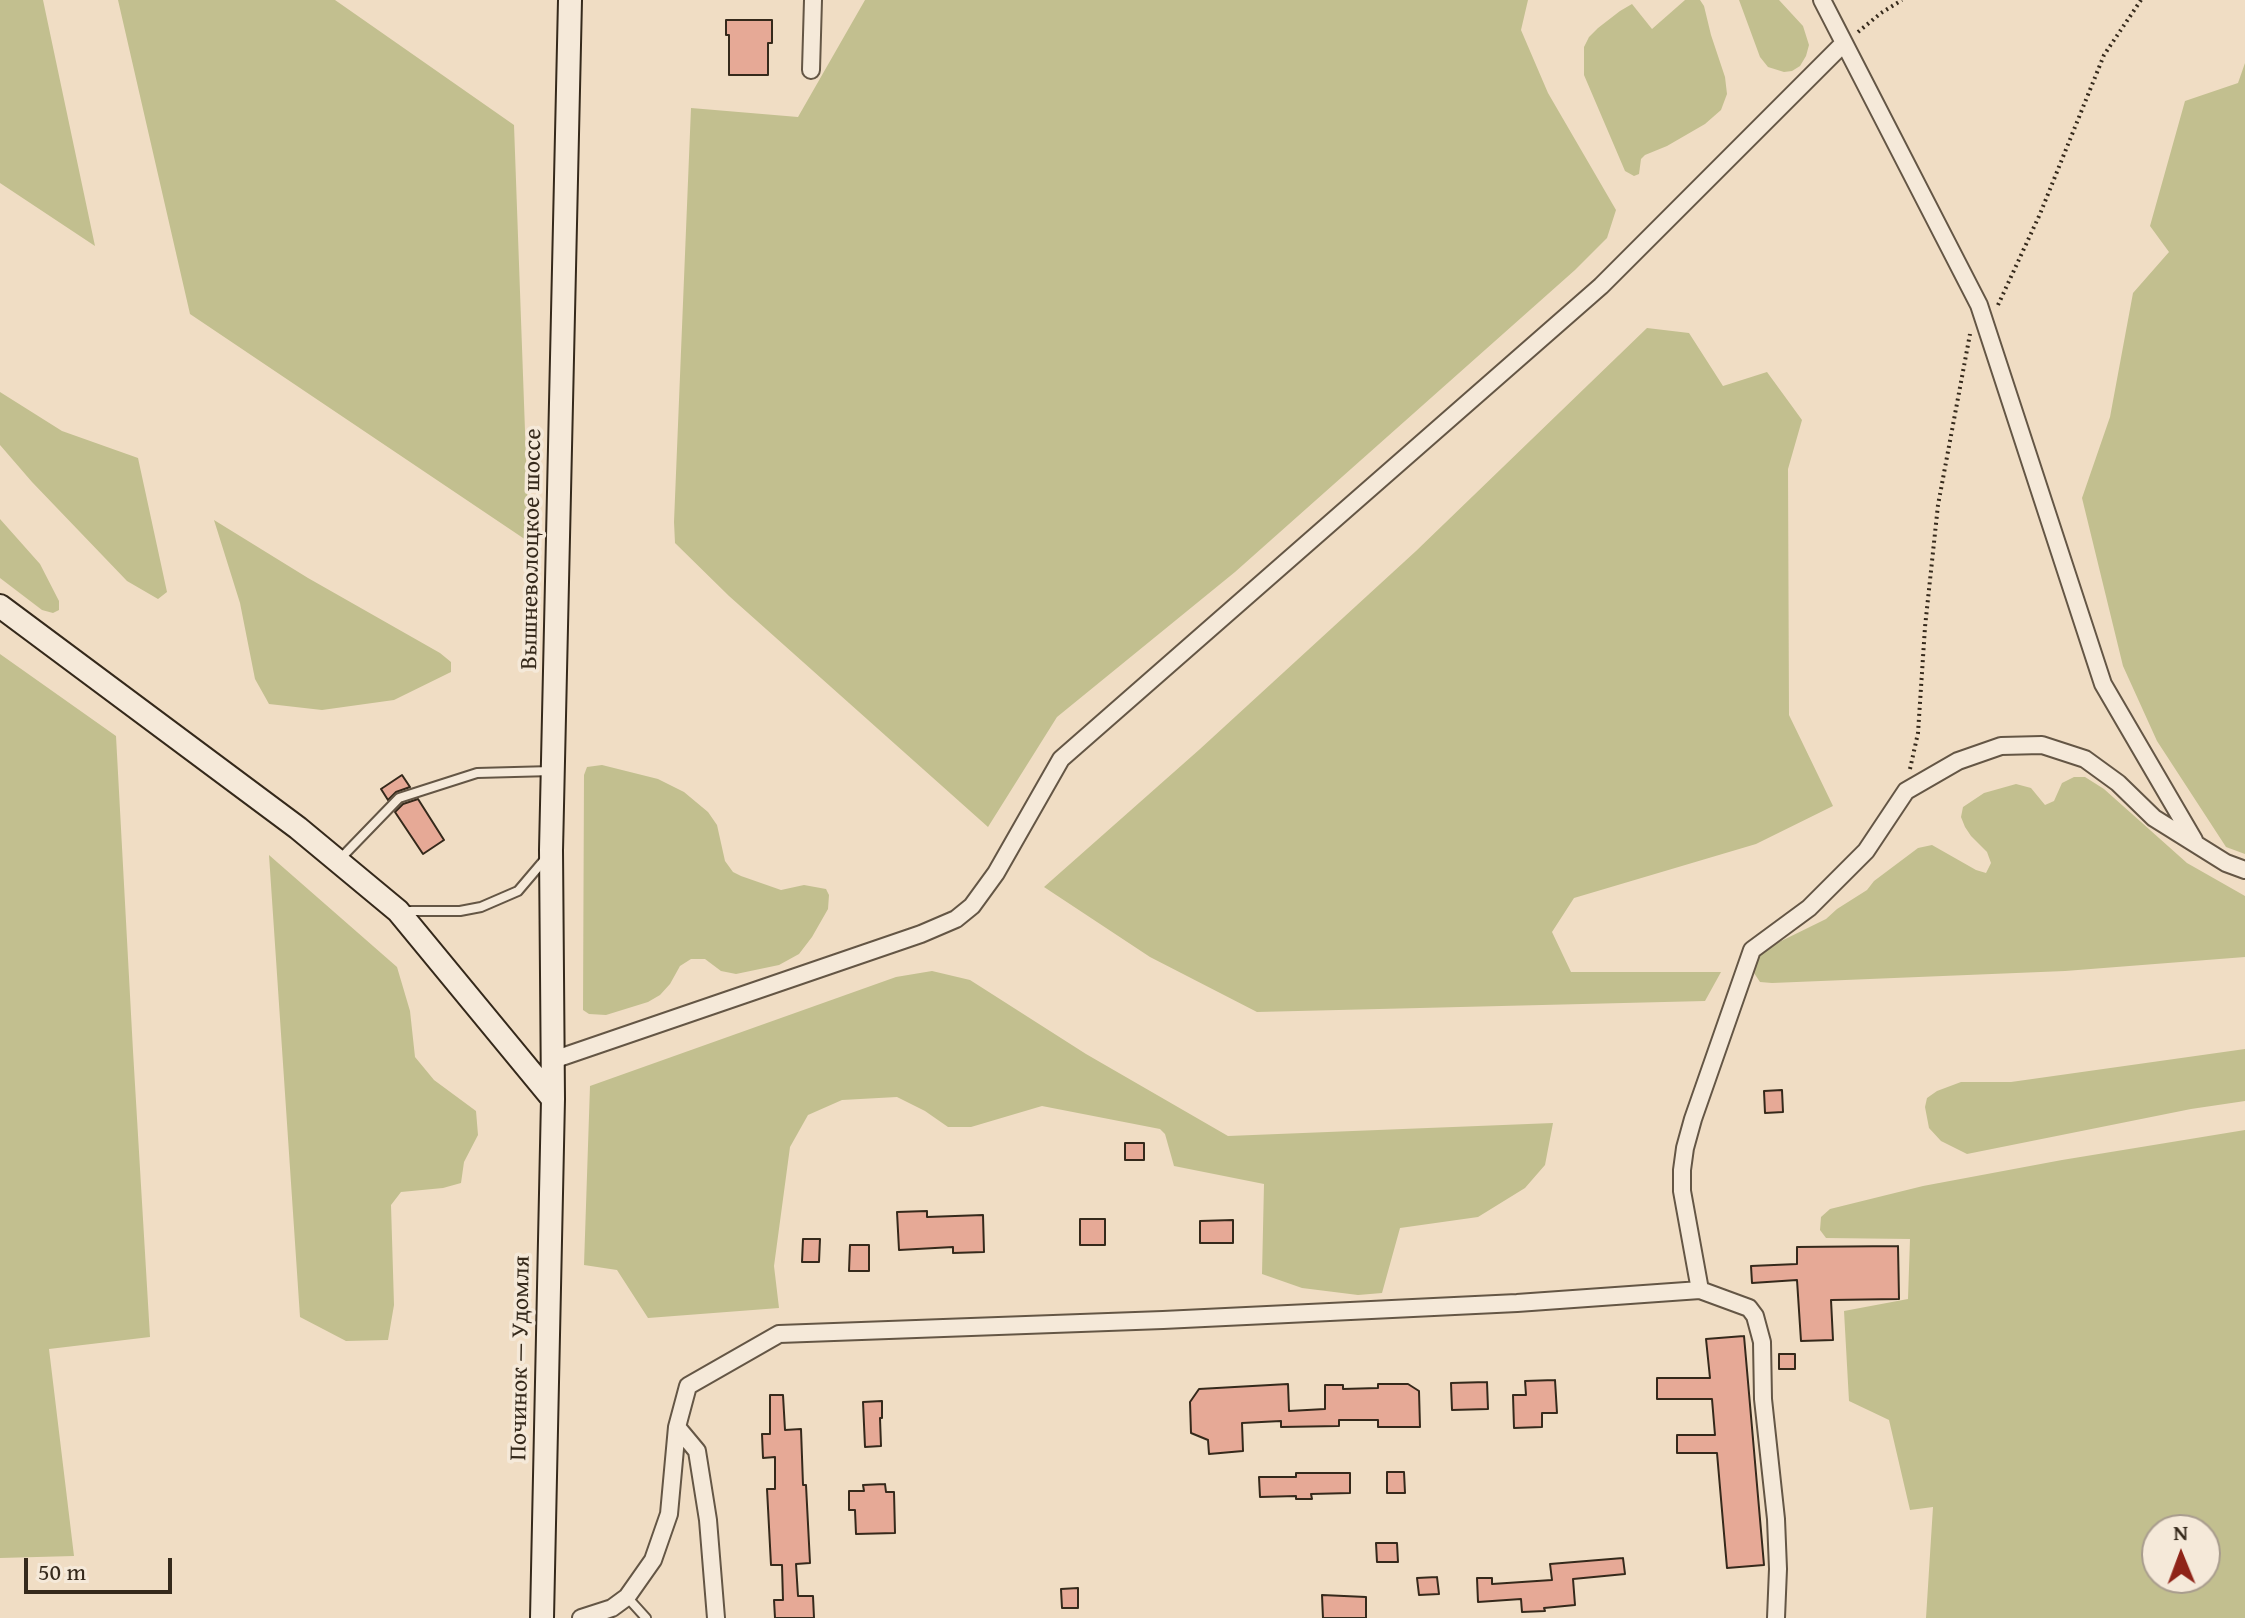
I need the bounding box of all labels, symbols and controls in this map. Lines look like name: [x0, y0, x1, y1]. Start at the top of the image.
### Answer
street label: Вышневолоцкое шоссе: [515, 428, 549, 670]
street label: Починок — Удомля: [505, 1255, 537, 1461]
north arrow: [2141, 1514, 2221, 1594]
text: N: [2173, 1516, 2188, 1548]
scale bar: [28, 1542, 176, 1592]
text: 50 m: [38, 1554, 86, 1589]

